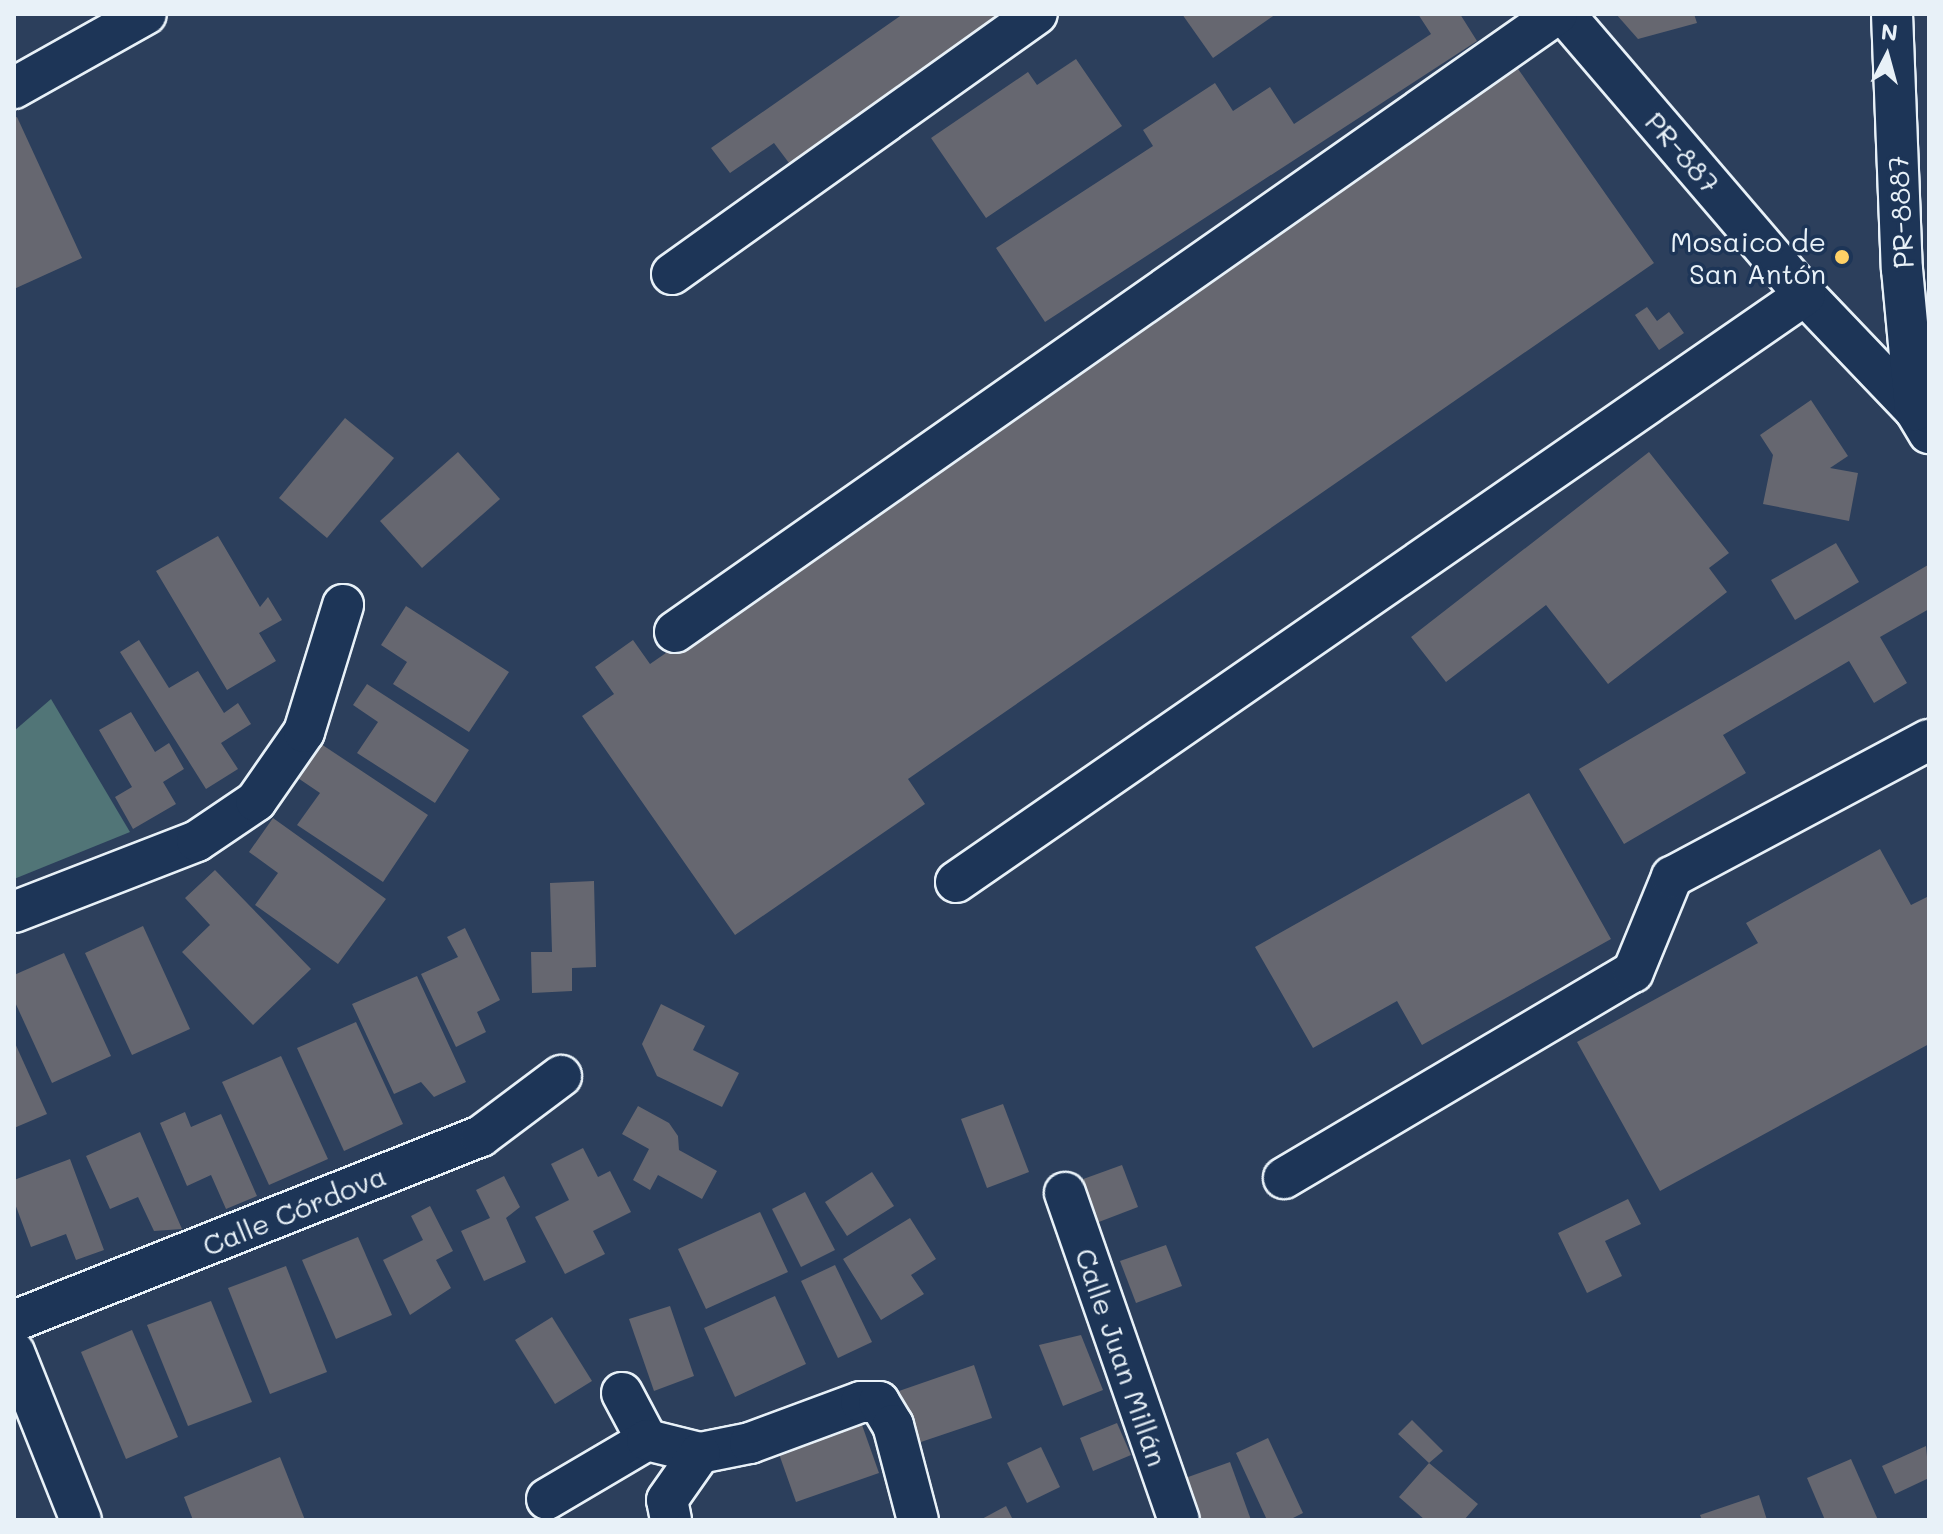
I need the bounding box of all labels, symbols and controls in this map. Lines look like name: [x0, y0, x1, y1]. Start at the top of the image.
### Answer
north arrow: [1847, 16, 1927, 96]
text: N: [1880, 16, 1899, 47]
street label: PR-887: [1639, 105, 1727, 199]
street label: PR-8887: [1880, 155, 1920, 269]
place label: Mosaico de San Antón: [1670, 224, 1826, 290]
marker: Mosaico de San Antón: [1833, 248, 1851, 266]
street label: Calle Córdova: [197, 1158, 391, 1262]
street label: Calle Juan Millán: [1069, 1244, 1175, 1470]

